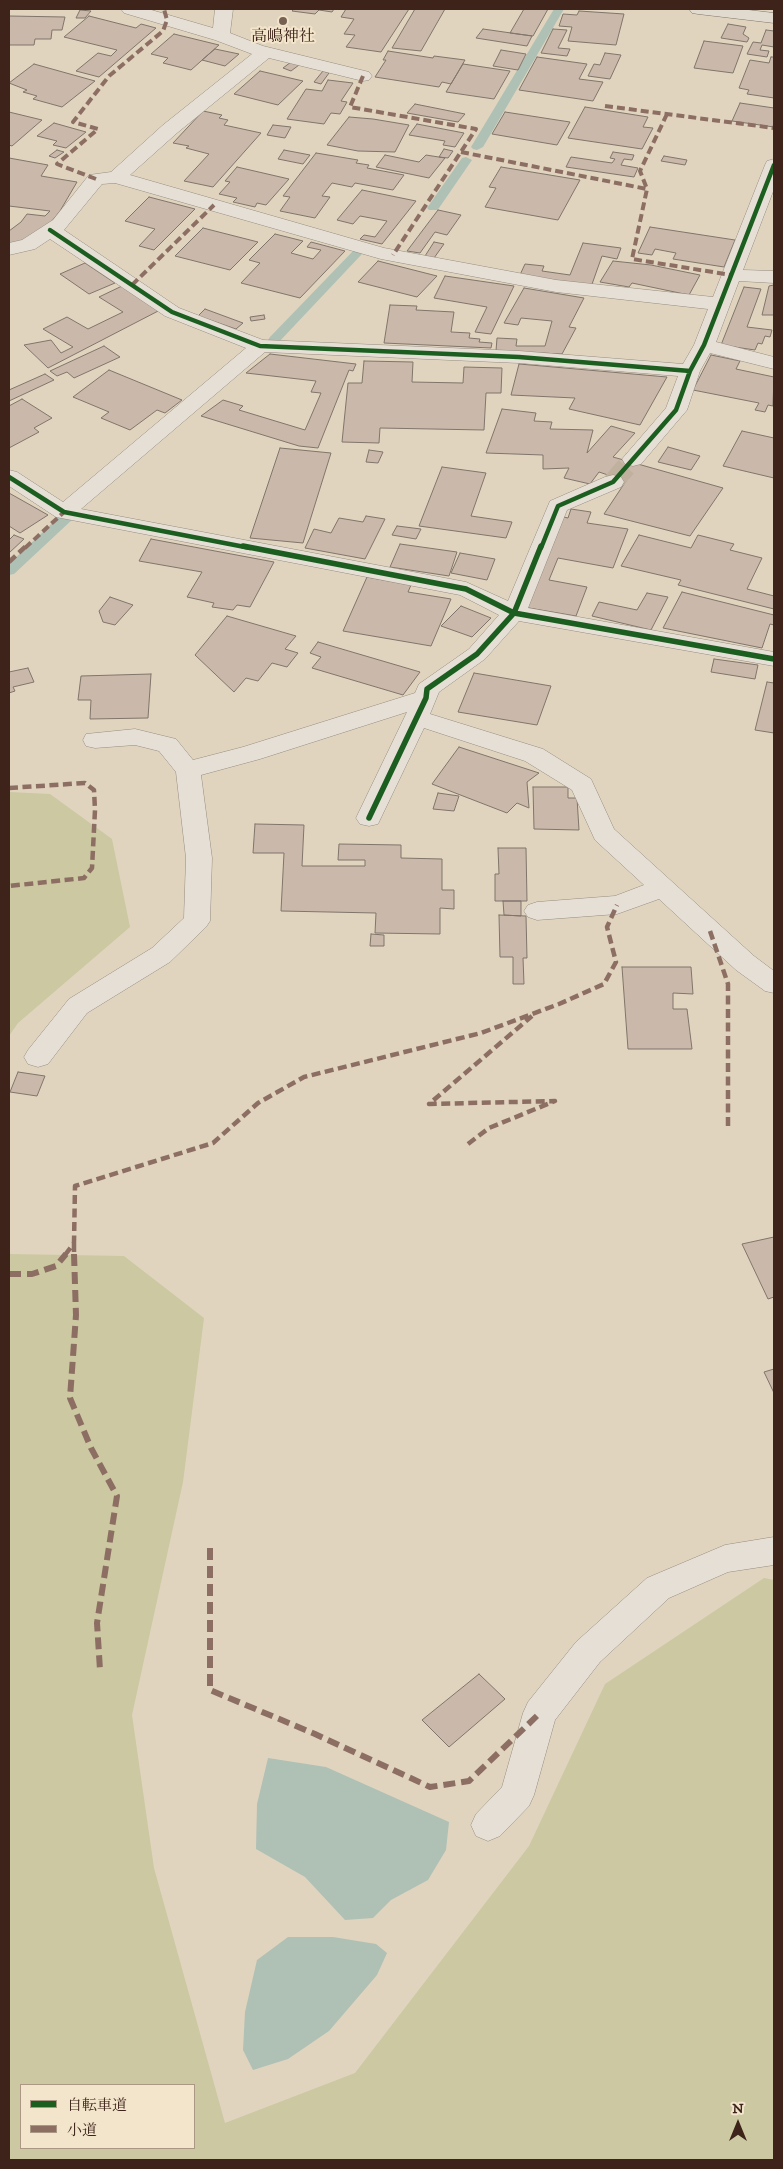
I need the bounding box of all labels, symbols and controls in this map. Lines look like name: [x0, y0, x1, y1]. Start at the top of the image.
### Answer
marker: 高嶋神社: [277, 15, 289, 27]
place label: 高嶋神社: [251, 28, 315, 48]
legend: [20, 2084, 195, 2149]
text: 自転車道: [67, 2096, 127, 2115]
north arrow: [713, 2099, 763, 2149]
text: N: [732, 2100, 744, 2118]
text: 小道: [67, 2121, 97, 2140]

